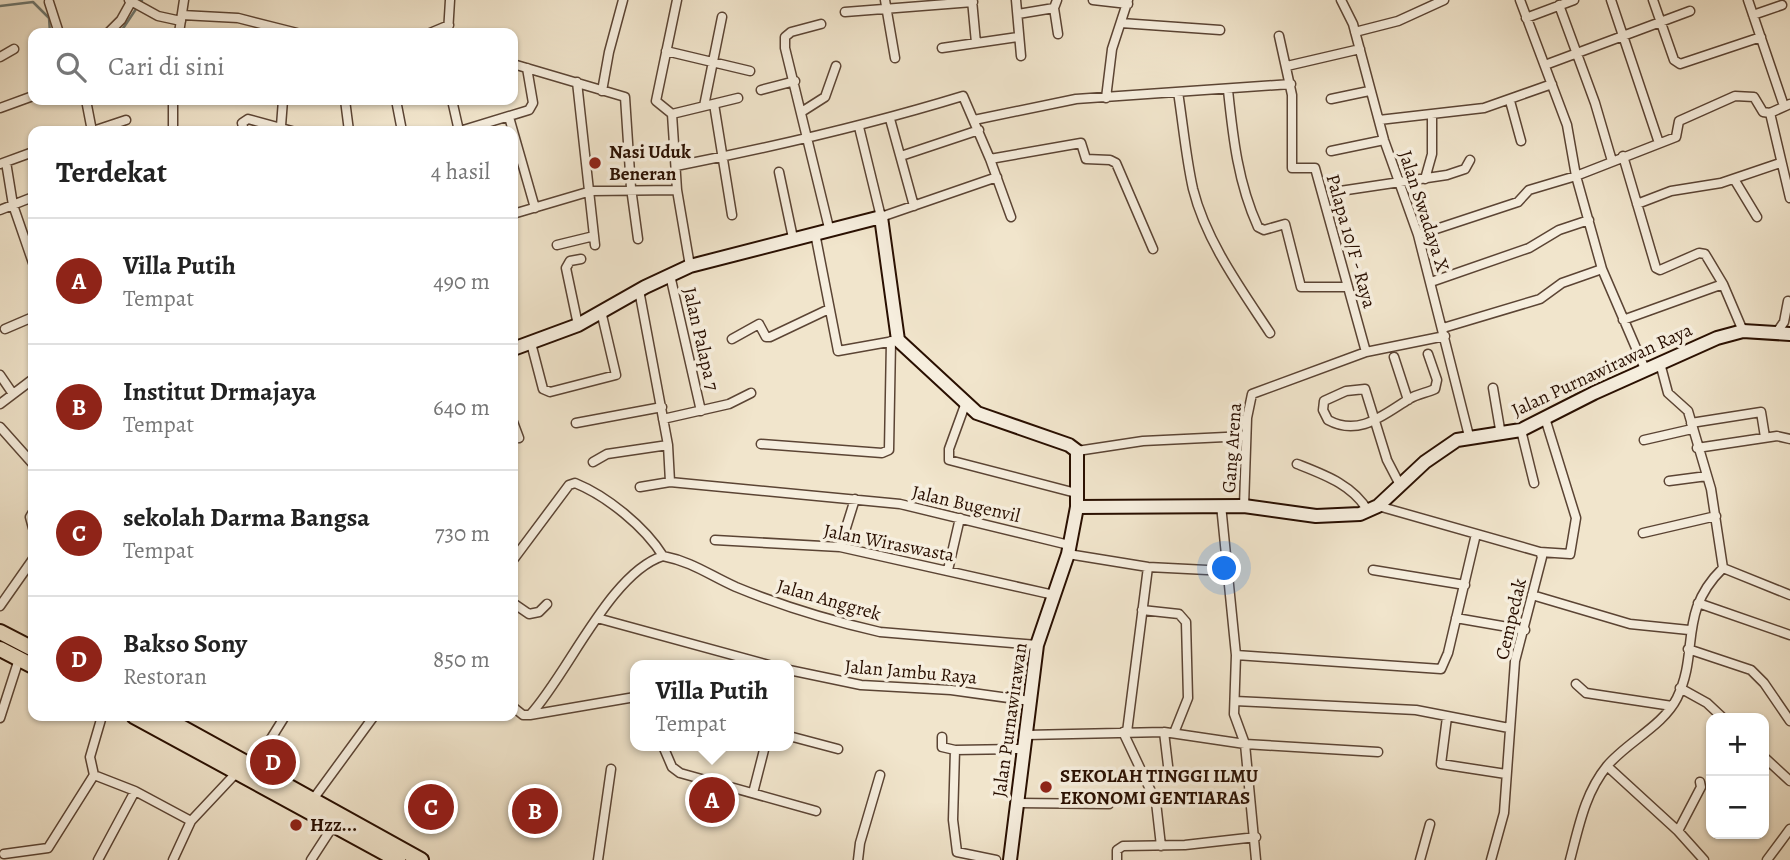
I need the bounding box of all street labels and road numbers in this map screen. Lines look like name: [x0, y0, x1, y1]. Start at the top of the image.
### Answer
street label: Jalan Swadaya X: [1392, 147, 1456, 275]
street label: Palapa 10/F - Raya: [1319, 171, 1383, 311]
street label: Jalan Palapa 7: [676, 285, 726, 393]
street label: Jalan Purnawirawan Raya: [1508, 317, 1697, 423]
street label: Gang Arena: [1216, 402, 1248, 494]
street label: Jalan Bugenvil: [909, 479, 1023, 529]
street label: Jalan Wiraswasta: [821, 518, 957, 568]
street label: Jalan Anggrek: [774, 573, 885, 627]
street label: Cempedak: [1489, 575, 1533, 662]
street label: Jalan Purnawirawan: [986, 641, 1034, 799]
street label: Jalan Jambu Raya: [844, 653, 978, 691]

